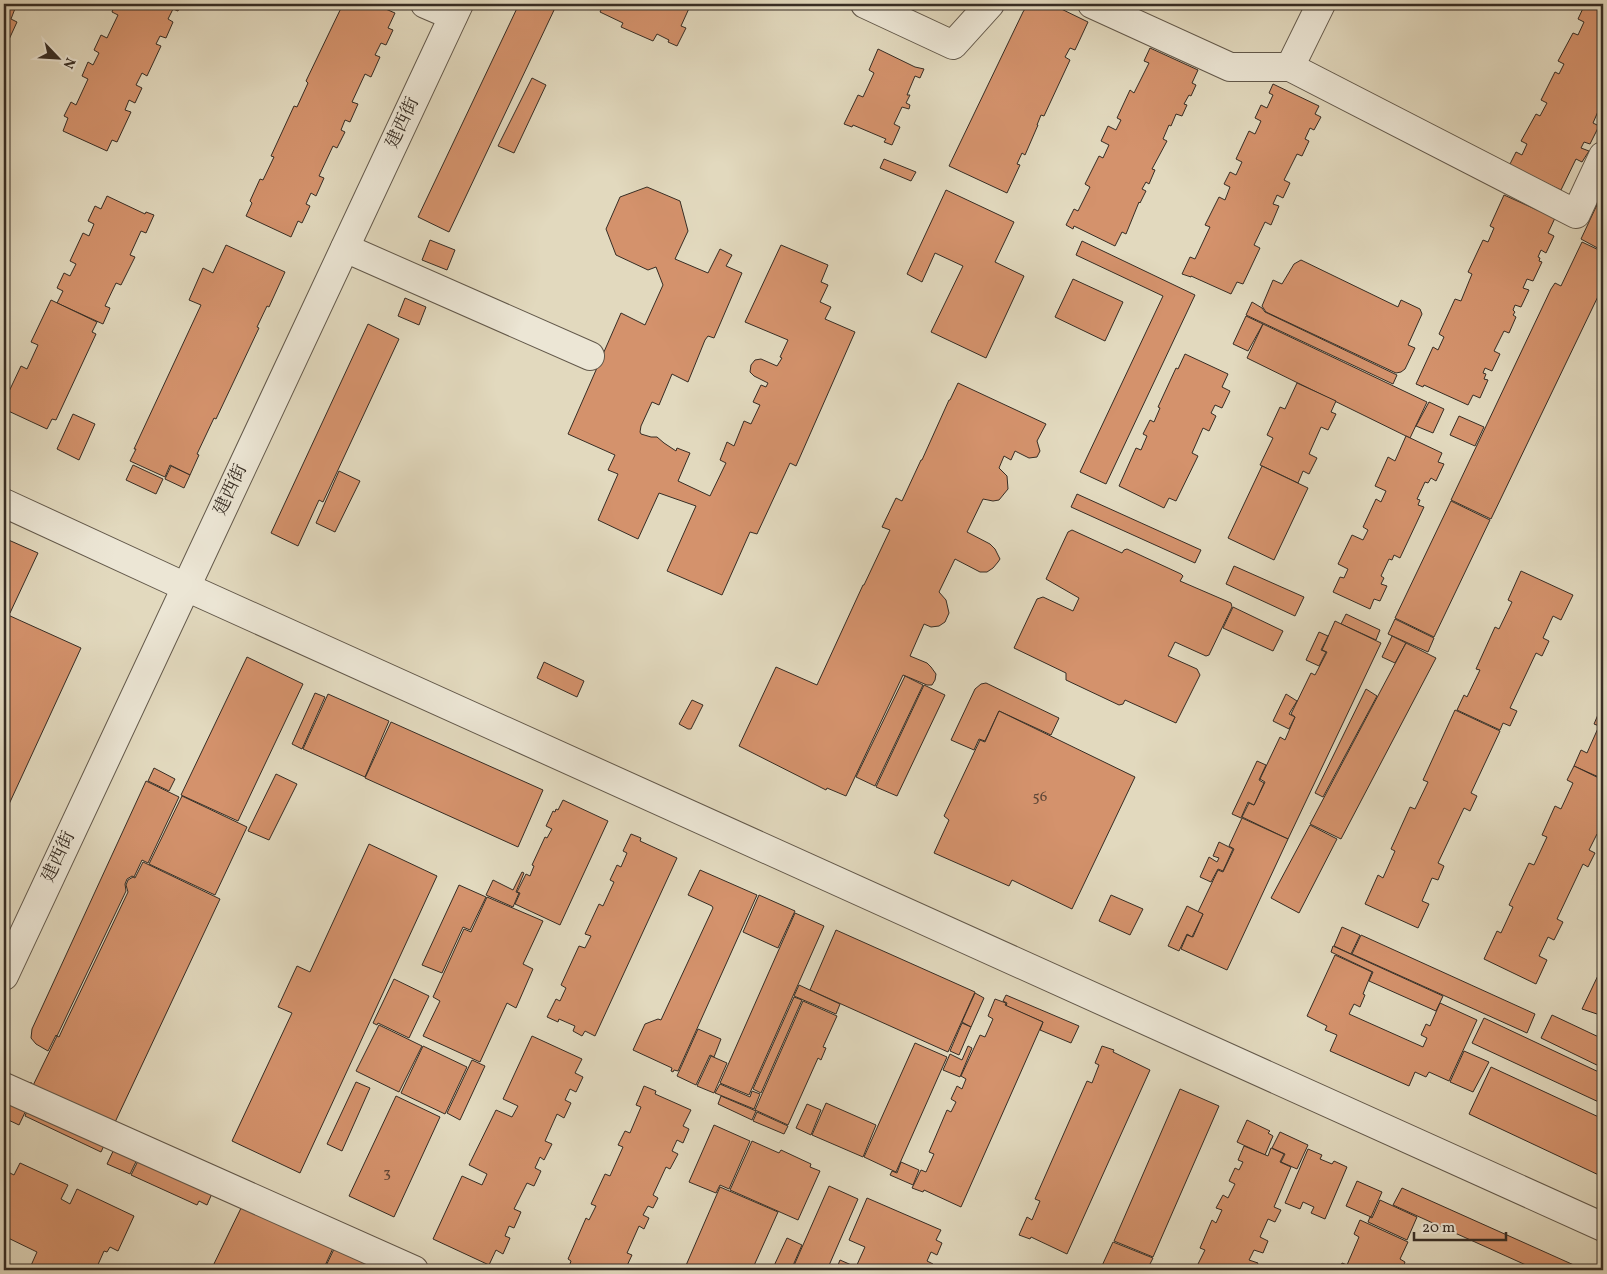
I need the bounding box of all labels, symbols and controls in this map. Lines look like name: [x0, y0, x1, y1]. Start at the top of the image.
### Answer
north arrow: [32, 32, 82, 82]
text: N: [58, 54, 79, 71]
street label: 建西街: [380, 93, 426, 153]
street label: 建西街: [208, 460, 254, 520]
house number: 56: [1033, 787, 1047, 808]
street label: 建西街: [36, 827, 82, 887]
house number: 3: [383, 1163, 391, 1184]
scale bar: [1414, 1209, 1507, 1241]
text: 20 m: [1422, 1218, 1455, 1239]

